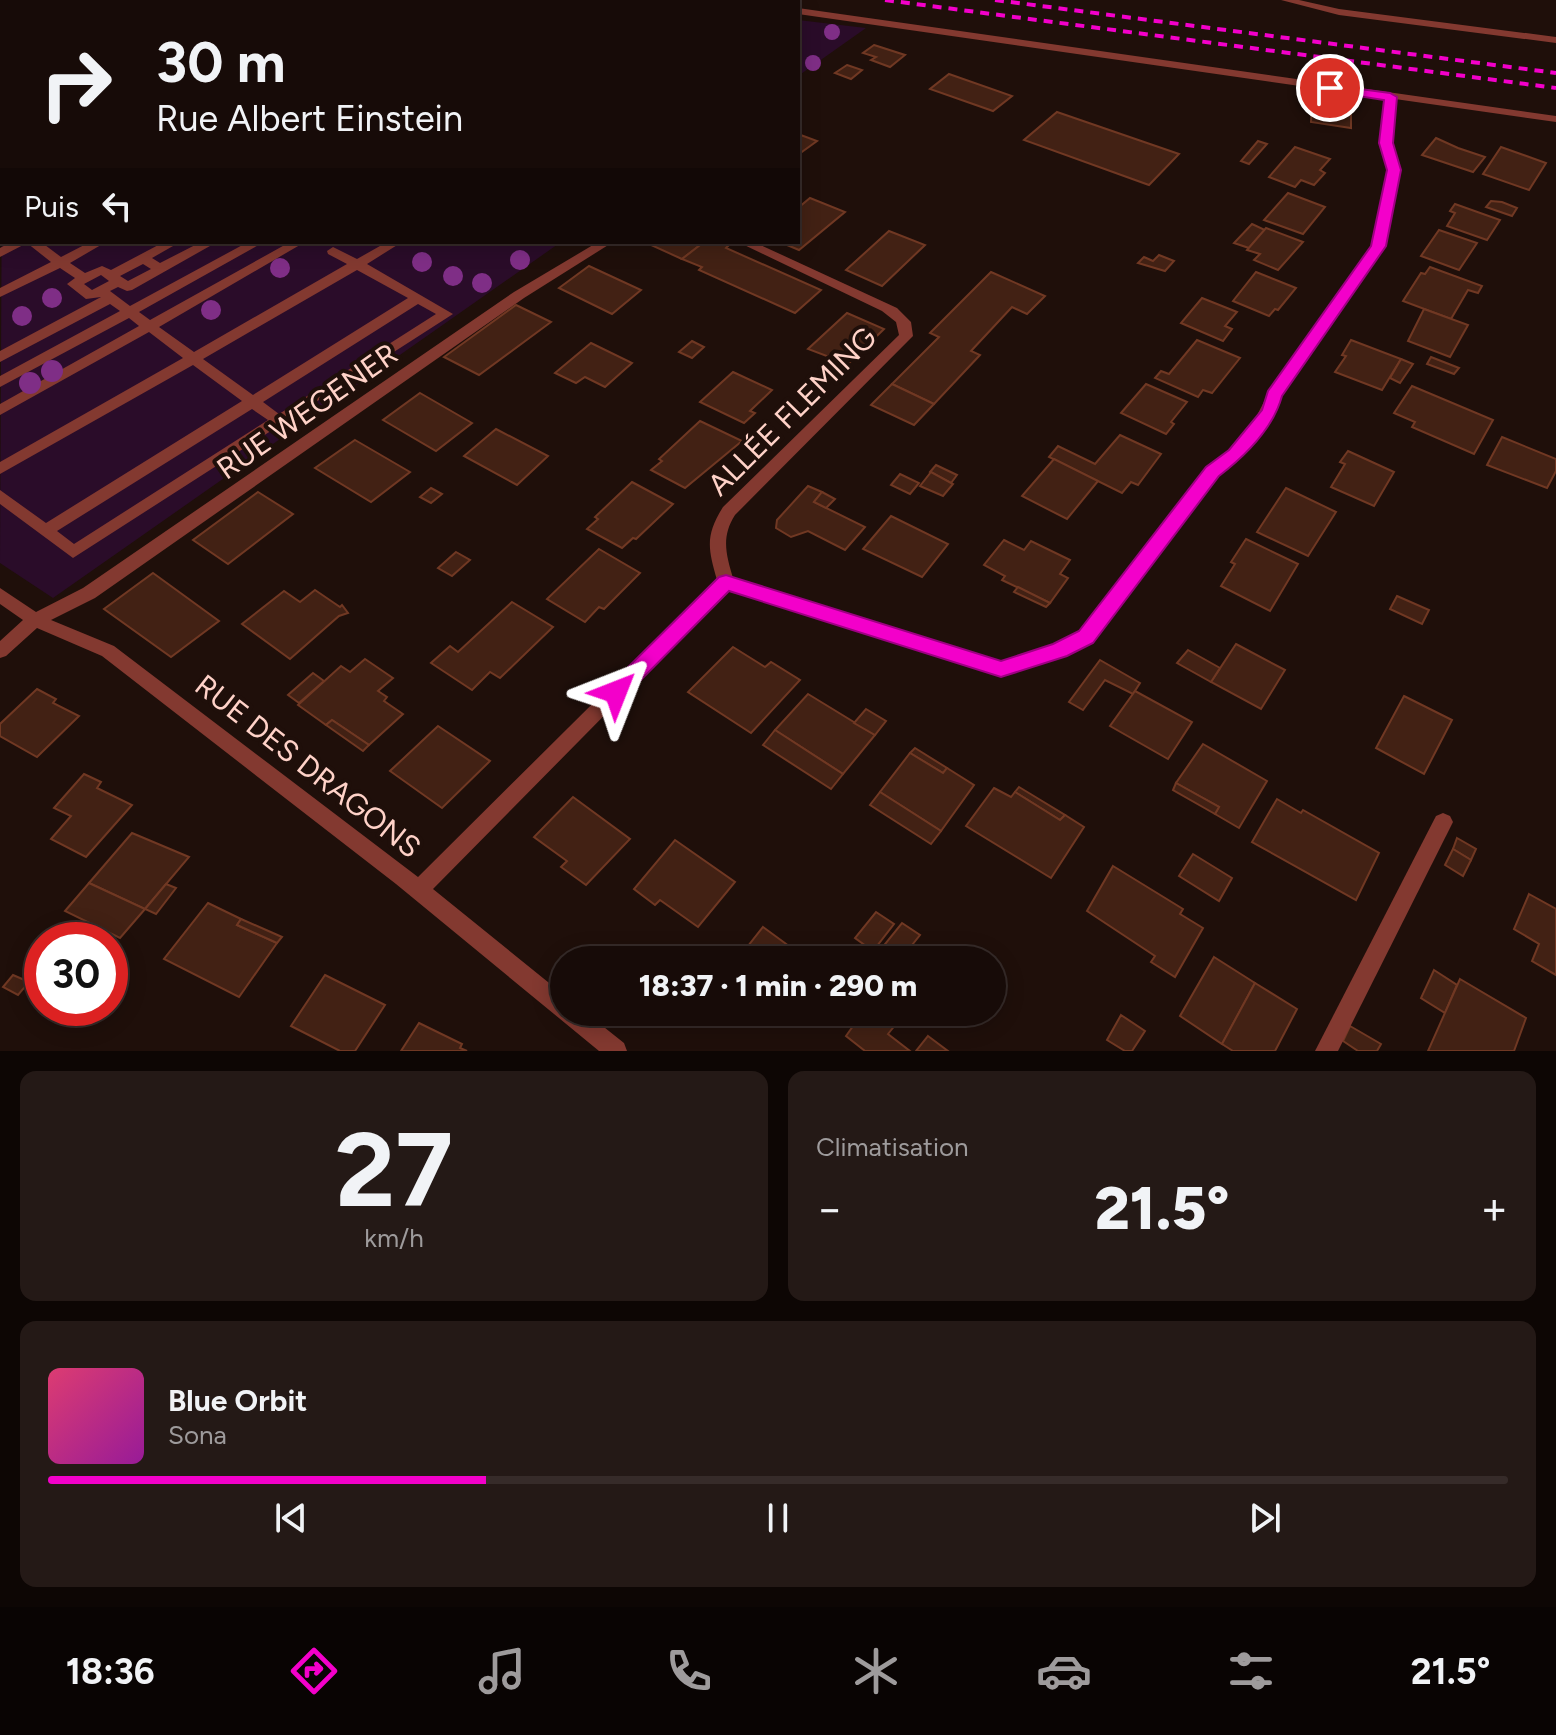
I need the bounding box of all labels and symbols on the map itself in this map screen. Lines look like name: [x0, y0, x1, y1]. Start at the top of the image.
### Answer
pin: [1296, 54, 1364, 122]
street label: ALLÉE FLEMING: [700, 319, 884, 503]
street label: RUE WEGENER: [210, 335, 404, 487]
position arrow: [574, 650, 658, 734]
street label: RUE DES DRAGONS: [188, 666, 428, 866]
speed limit sign: 30: [24, 922, 128, 1026]

